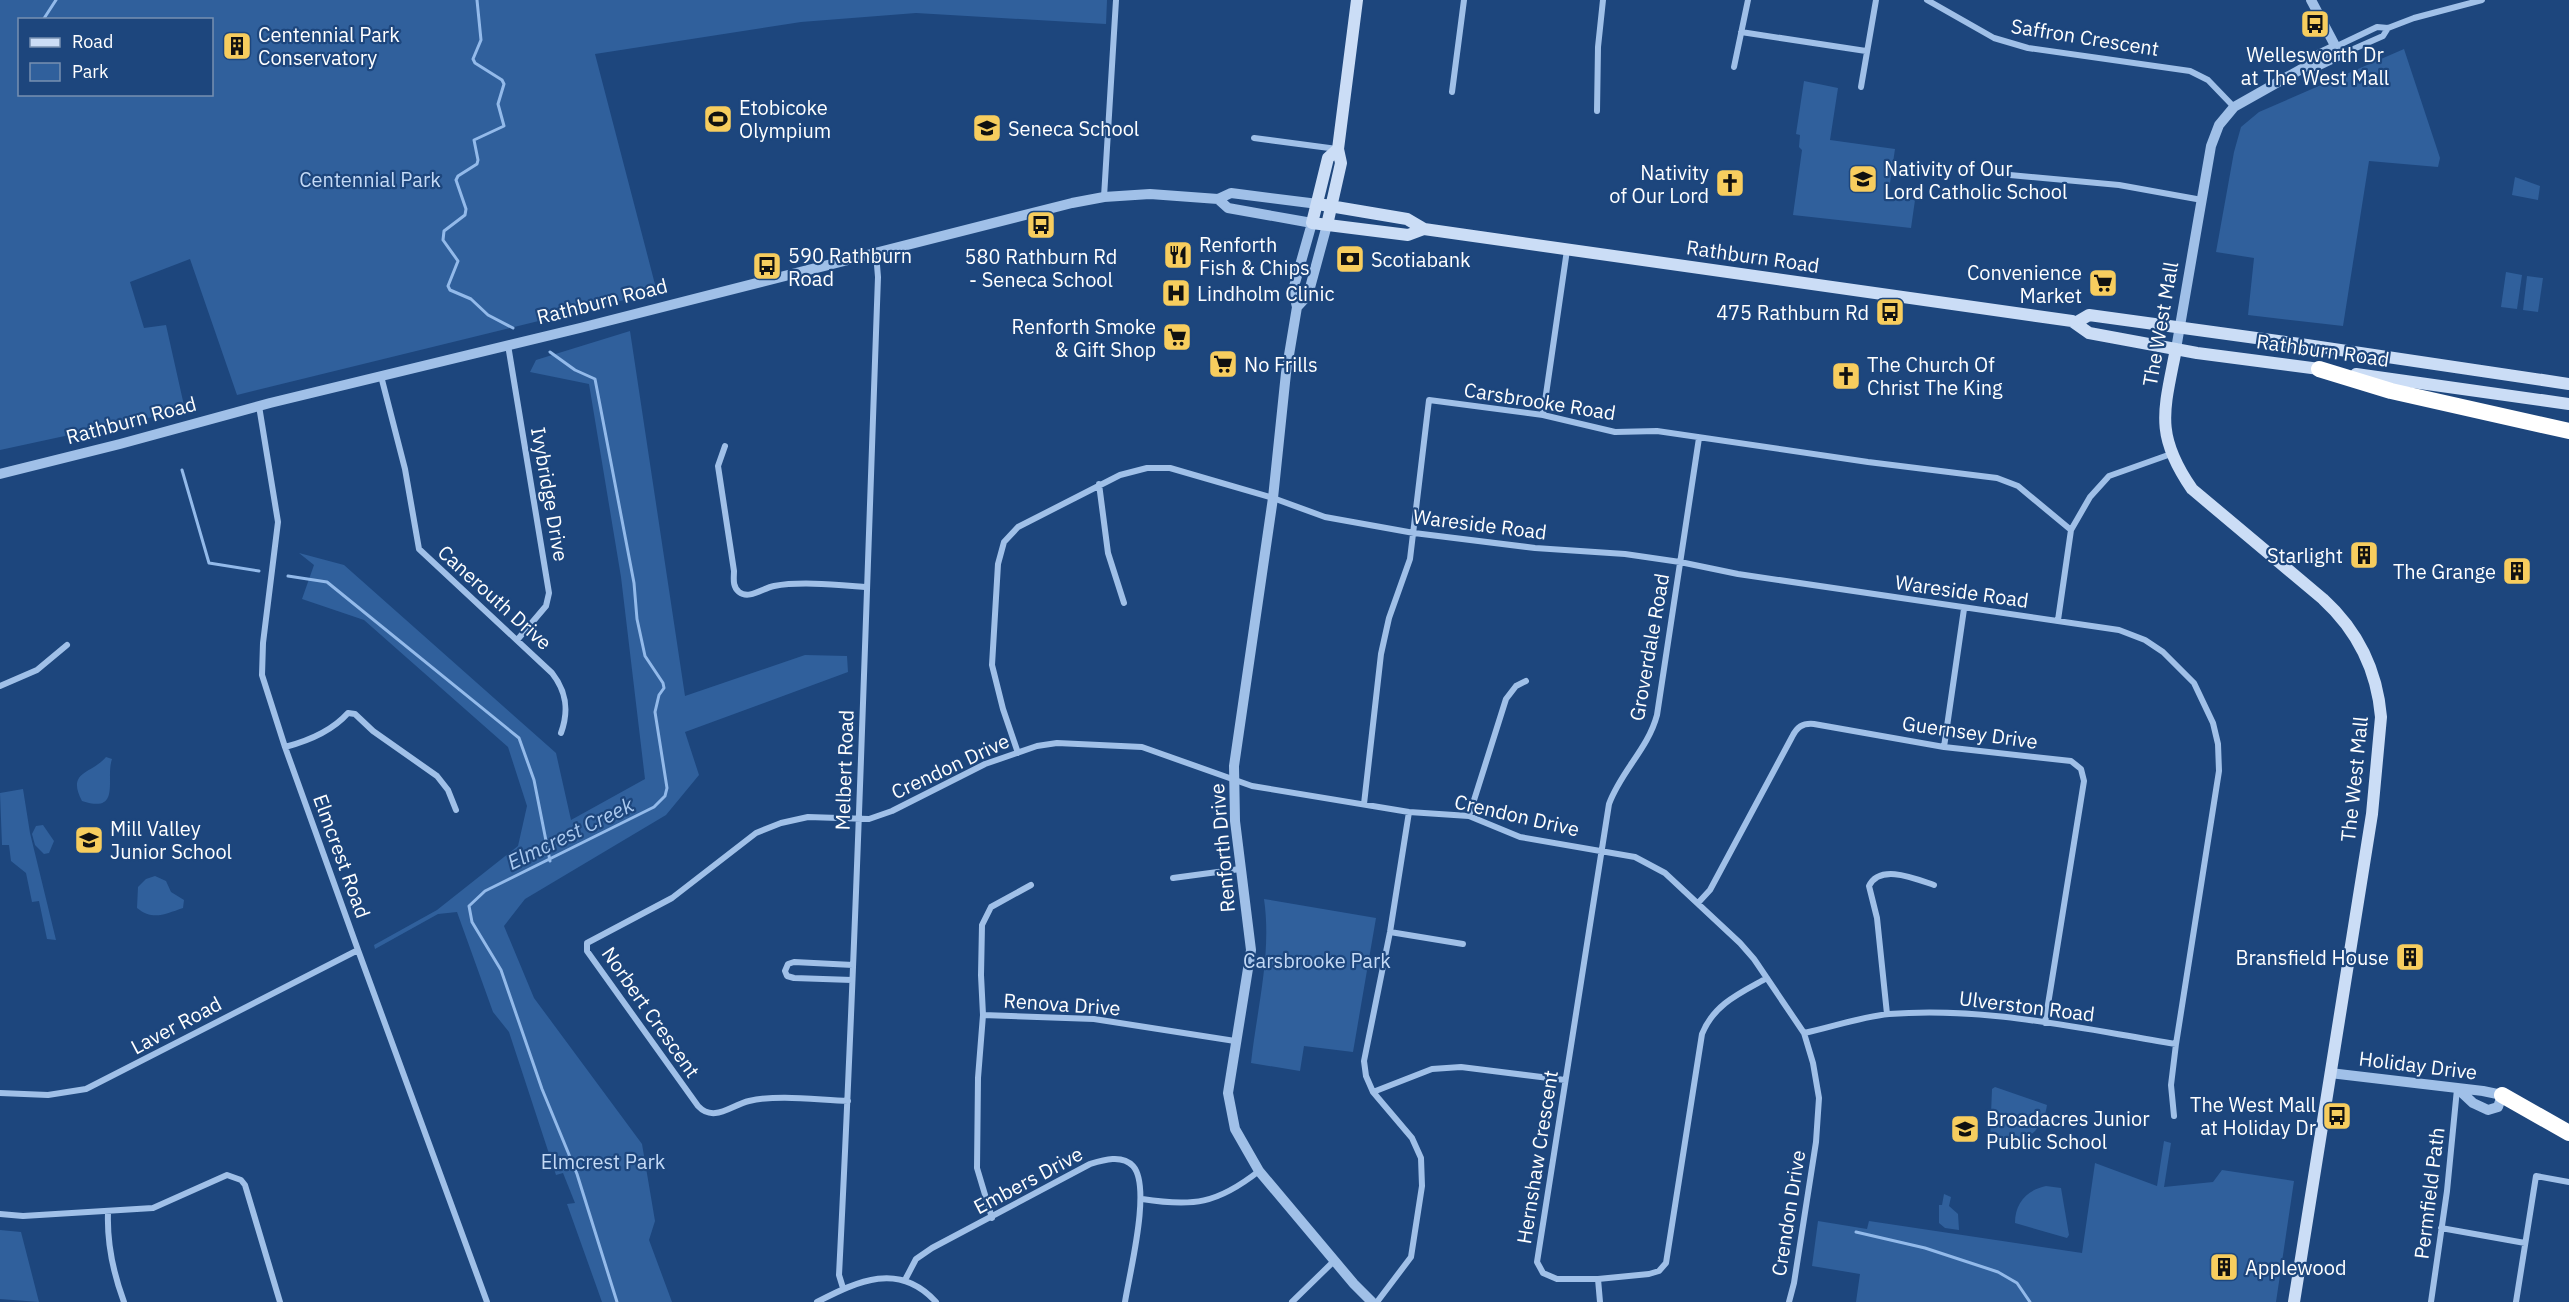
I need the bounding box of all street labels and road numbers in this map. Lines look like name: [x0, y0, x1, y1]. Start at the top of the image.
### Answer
street label: Saffron Crescent: [2009, 12, 2161, 62]
street label: Rathburn Road: [1685, 233, 1821, 279]
street label: The West Mall: [2136, 260, 2184, 388]
street label: Rathburn Road: [534, 272, 670, 330]
street label: Rathburn Road: [2255, 327, 2391, 373]
street label: Carsbrooke Road: [1462, 376, 1618, 426]
street label: Rathburn Road: [63, 390, 199, 450]
street label: Ivybridge Drive: [525, 425, 575, 563]
street label: Wareside Road: [1412, 502, 1548, 546]
street label: Canerouth Drive: [432, 539, 558, 655]
street label: Wareside Road: [1894, 568, 2030, 614]
street label: Groverdale Road: [1623, 571, 1675, 723]
street label: Melbert Road: [828, 709, 860, 831]
street label: Guernsey Drive: [1900, 709, 2040, 755]
street label: The West Mall: [2334, 715, 2374, 843]
street label: Crendon Drive: [887, 727, 1013, 805]
street label: Renforth Drive: [1203, 782, 1241, 914]
street label: Crendon Drive: [1452, 788, 1582, 842]
street label: Elmcrest Road: [307, 790, 377, 922]
street label: Norbert Crescent: [596, 941, 706, 1083]
street label: Ulverston Road: [1958, 984, 2096, 1028]
street label: Renova Drive: [1003, 986, 1121, 1022]
street label: Laver Road: [126, 990, 226, 1060]
street label: Holiday Drive: [2357, 1044, 2479, 1086]
street label: Hernshaw Crescent: [1510, 1068, 1564, 1246]
street label: Permfield Path: [2408, 1126, 2450, 1260]
street label: Embers Drive: [969, 1140, 1087, 1220]
street label: Crendon Drive: [1765, 1148, 1811, 1278]

